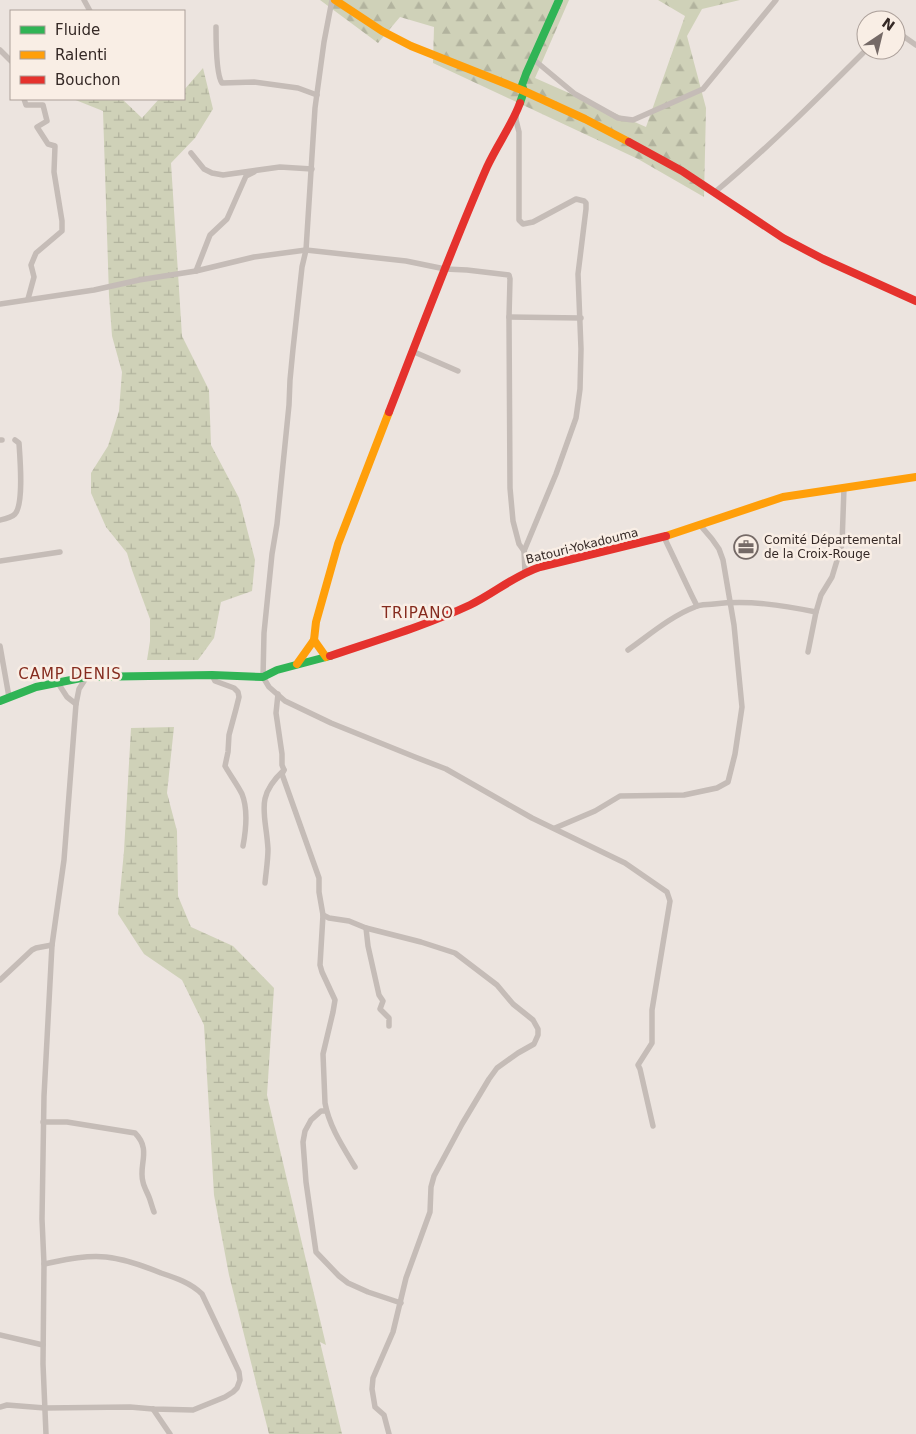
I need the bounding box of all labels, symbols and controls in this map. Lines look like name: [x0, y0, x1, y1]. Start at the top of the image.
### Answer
legend: [10, 10, 185, 100]
north arrow: [856, 10, 906, 60]
text: N: [879, 14, 898, 34]
text: Fluide: [55, 21, 100, 39]
text: Ralenti: [55, 46, 107, 64]
text: Bouchon: [55, 71, 120, 89]
street label: Batouri-Yokadouma: [524, 525, 640, 567]
place label: Comité Départemental de la Croix-Rouge: [764, 533, 901, 561]
office icon: Comité Départemental de la Croix-Rouge: [733, 534, 759, 560]
district label: TRIPANO: [381, 604, 454, 622]
district label: CAMP DENIS: [18, 665, 122, 683]

